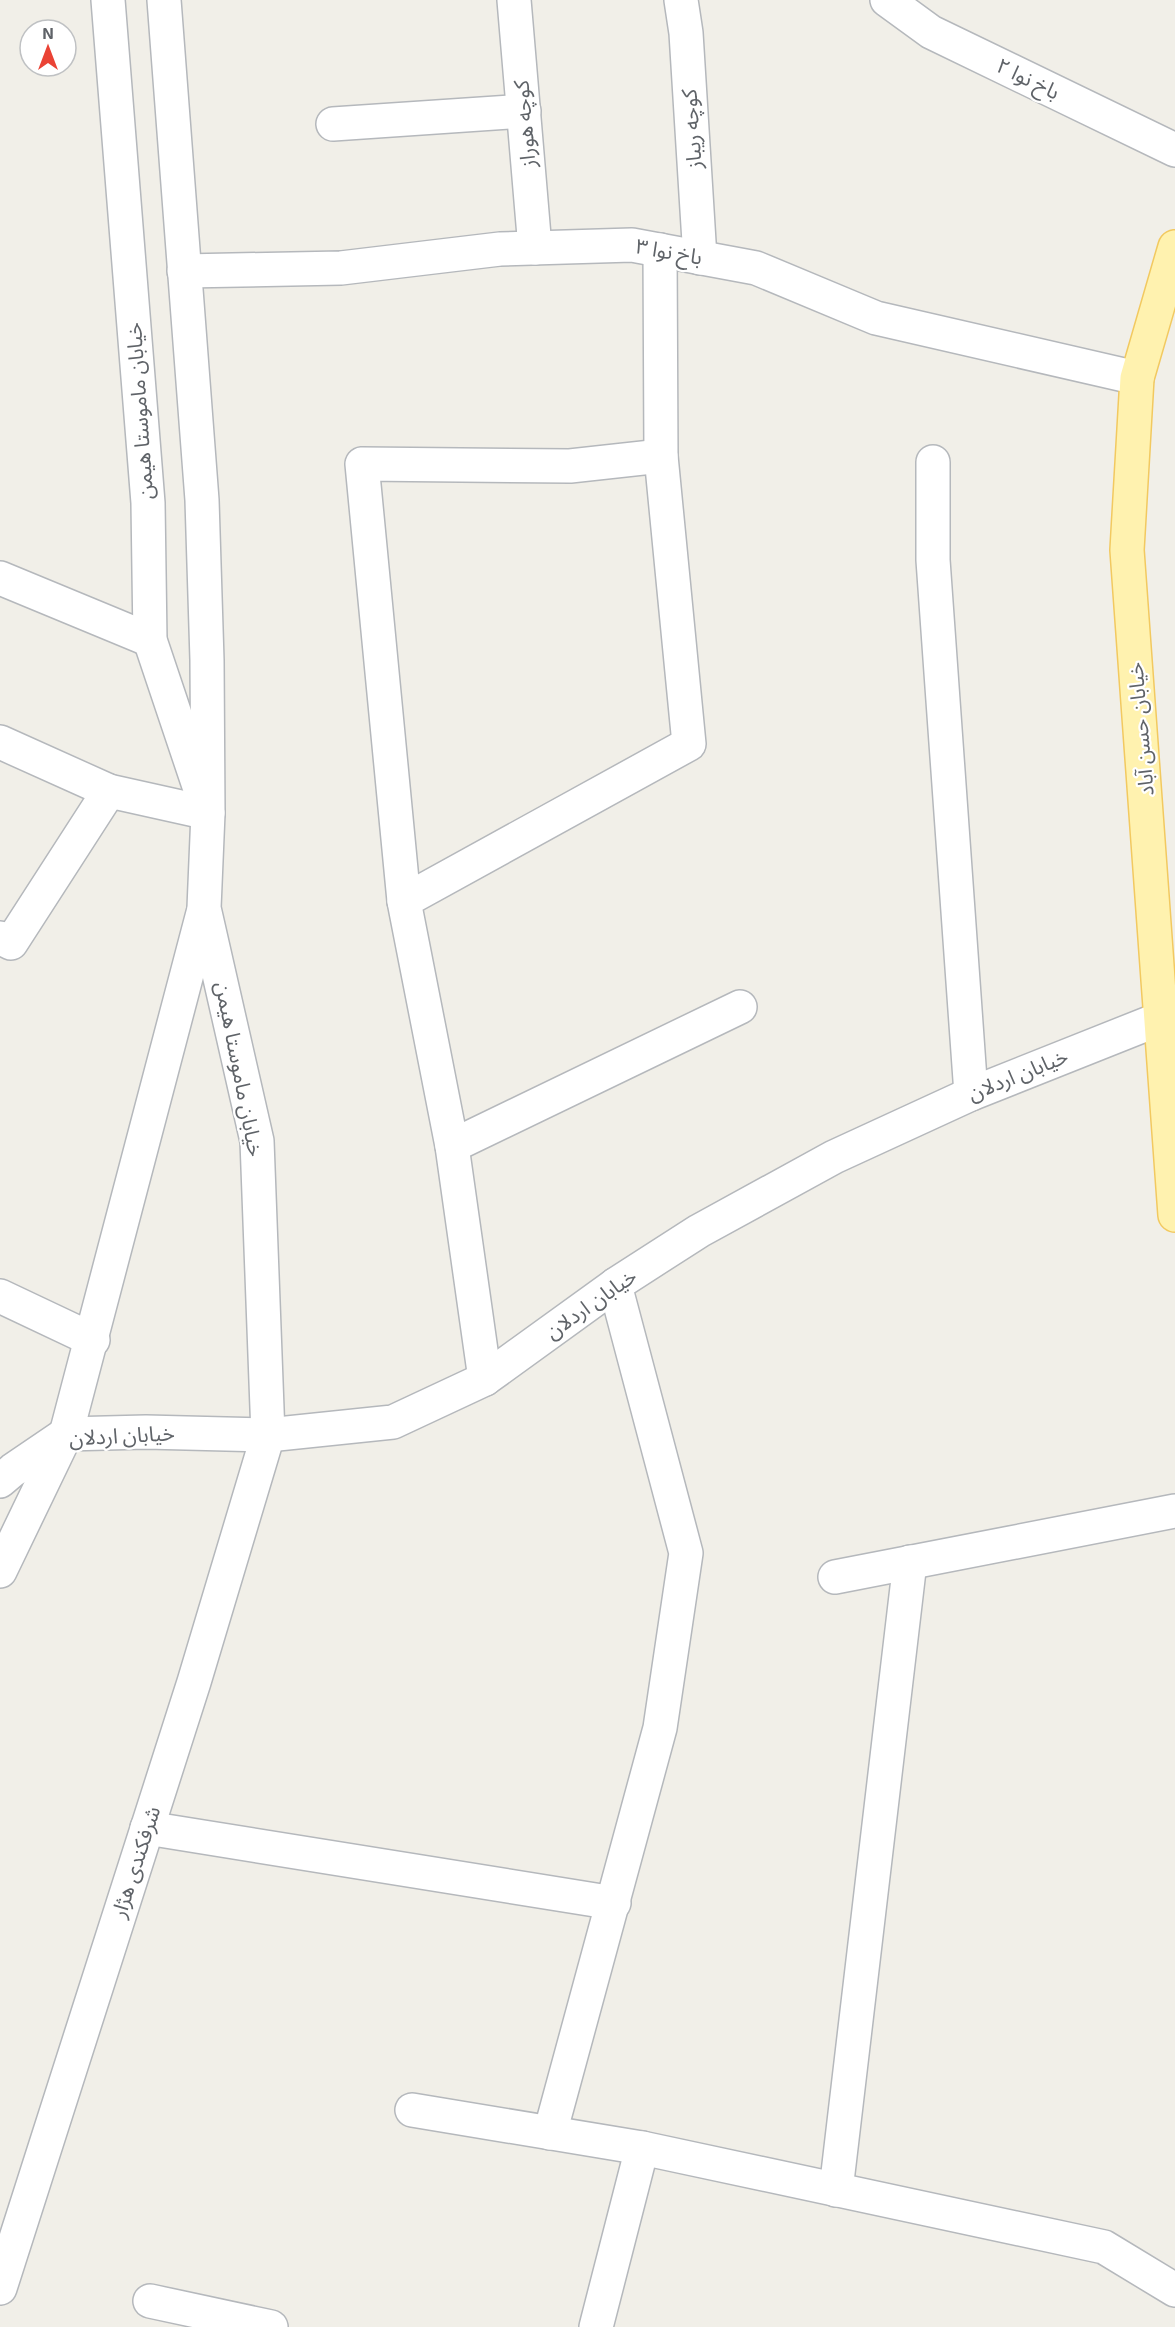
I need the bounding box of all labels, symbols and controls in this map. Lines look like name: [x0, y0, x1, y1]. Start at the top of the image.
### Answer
north arrow: [18, 18, 78, 78]
text: N: [42, 23, 54, 42]
street label: باخ نوا ۲: [991, 52, 1064, 107]
street label: کوچه هوراز: [507, 79, 542, 170]
street label: کوچه ریباز: [675, 88, 708, 171]
street label: باخ نوا ۳: [633, 232, 704, 273]
street label: خیابان ماموستا هیمن: [120, 322, 158, 501]
street label: خیابان حسن آباد: [1121, 661, 1159, 797]
street label: خیابان ماموستا هیمن: [210, 979, 270, 1158]
street label: خیابان اردلان: [964, 1042, 1072, 1106]
street label: خیابان اردلان: [540, 1262, 641, 1344]
street label: خیابان اردلان: [68, 1419, 175, 1451]
street label: شرفکندی هژار: [104, 1803, 165, 1922]

